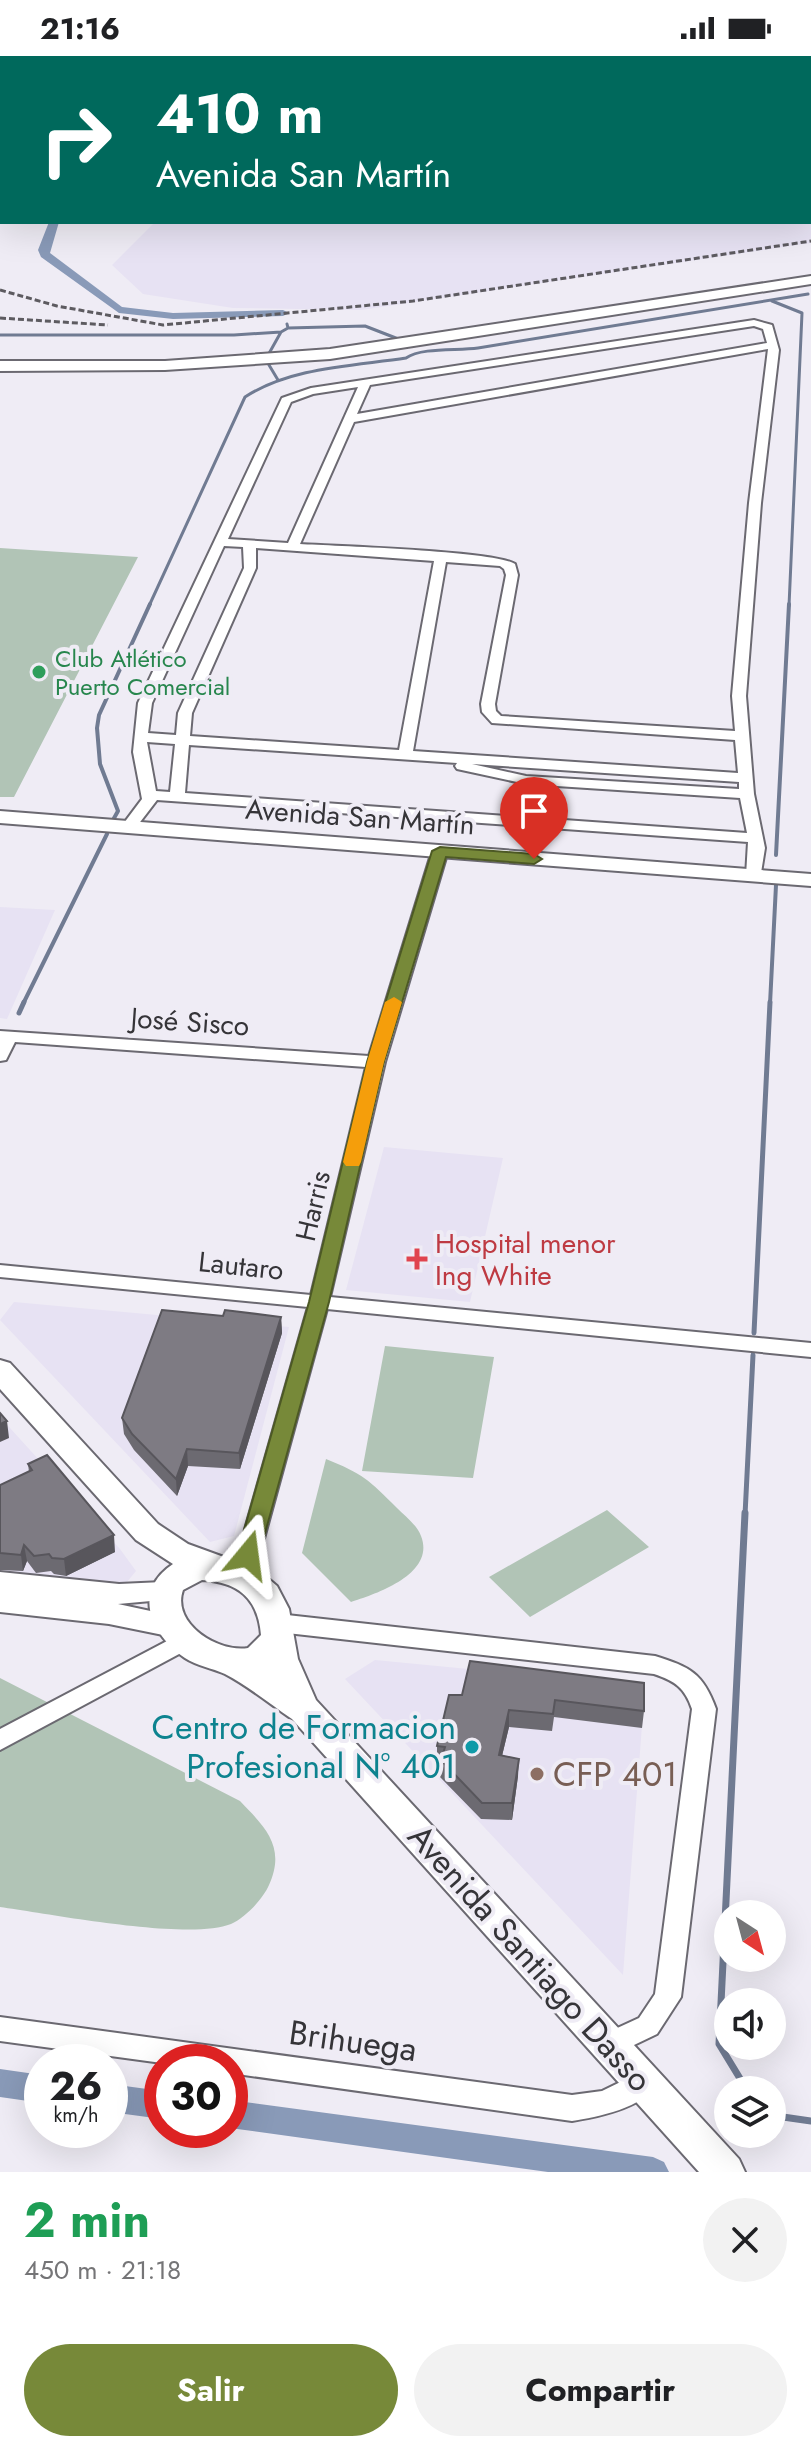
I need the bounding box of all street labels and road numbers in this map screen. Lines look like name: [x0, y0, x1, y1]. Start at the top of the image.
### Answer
street label: Avenida San Martín: [244, 789, 476, 845]
street label: José Sisco: [125, 997, 251, 1047]
street label: Harris: [285, 1167, 341, 1245]
street label: Lautaro: [196, 1241, 286, 1291]
street label: Avenida Santiago Dasso: [396, 1813, 664, 2103]
street label: Brihuega: [286, 2008, 420, 2074]

